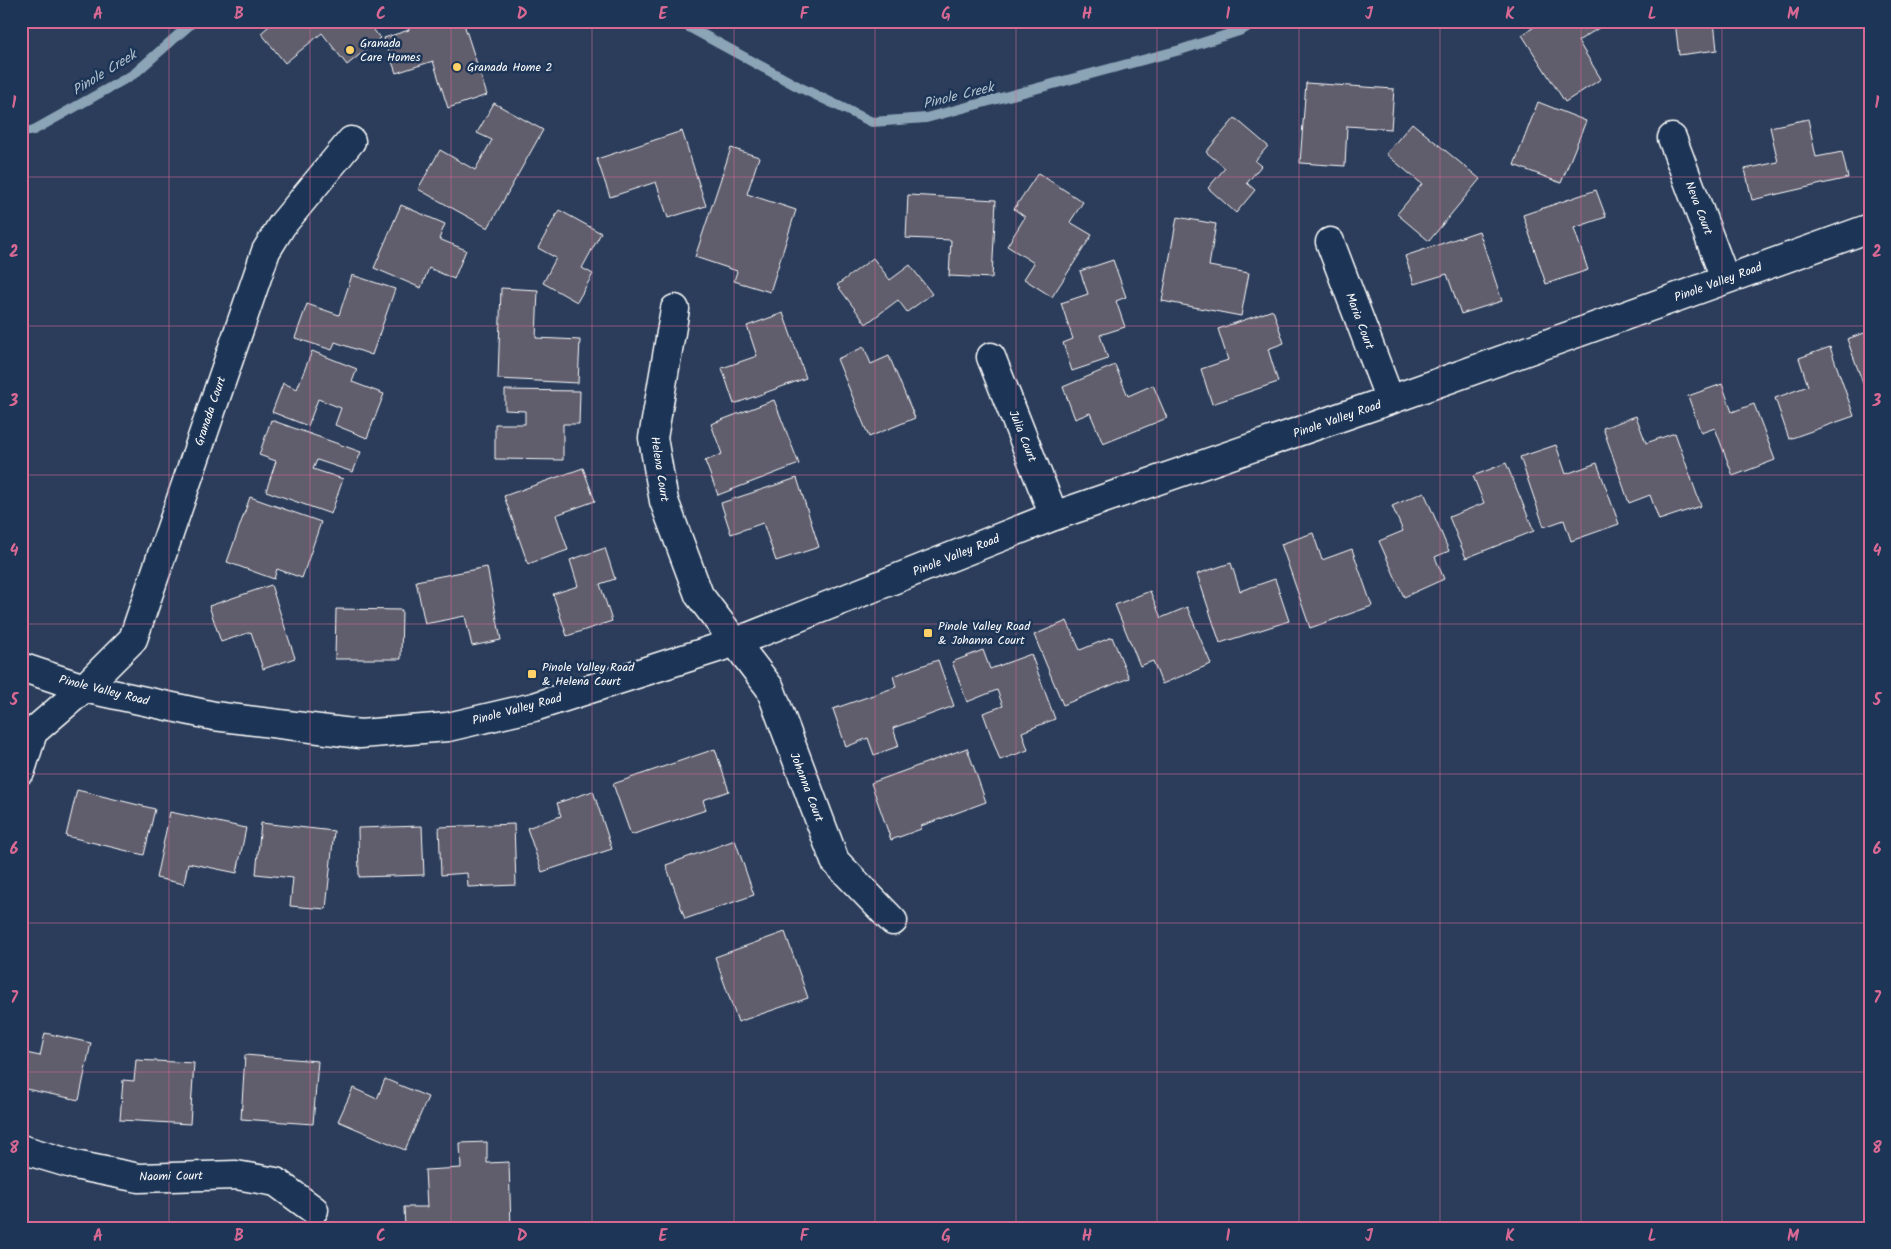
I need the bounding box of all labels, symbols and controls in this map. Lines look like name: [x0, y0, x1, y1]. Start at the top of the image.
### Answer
text: A: [93, 2, 103, 27]
text: B: [234, 2, 244, 27]
text: C: [376, 2, 386, 27]
text: D: [517, 2, 528, 27]
text: E: [659, 2, 669, 27]
text: F: [800, 2, 810, 27]
text: G: [941, 2, 951, 27]
text: H: [1082, 2, 1092, 27]
text: I: [1226, 2, 1231, 27]
text: J: [1365, 2, 1374, 27]
text: K: [1505, 2, 1515, 27]
text: L: [1648, 2, 1656, 27]
text: M: [1787, 2, 1800, 27]
place label: Granada Care Homes: [360, 34, 421, 67]
water label: Pinole Creek: [68, 43, 143, 101]
marker: Granada Care Homes: [344, 44, 356, 56]
place label: Granada Home 2: [467, 58, 553, 77]
marker: Granada Home 2: [451, 61, 463, 73]
water label: Pinole Creek: [921, 76, 998, 115]
text: 1: [12, 91, 17, 116]
text: 1: [1875, 91, 1880, 116]
street label: Neva Court: [1680, 179, 1718, 238]
text: 2: [9, 240, 19, 265]
text: 2: [1872, 240, 1882, 265]
street label: Pinole Valley Road: [1672, 257, 1766, 307]
street label: Maria Court: [1340, 290, 1379, 353]
street label: Granada Court: [190, 374, 231, 448]
text: 3: [9, 389, 19, 414]
text: 3: [1872, 389, 1882, 414]
street label: Pinole Valley Road: [1291, 395, 1385, 443]
street label: Julia Court: [1003, 407, 1042, 465]
street label: Helena Court: [645, 435, 674, 503]
street label: Pinole Valley Road: [910, 529, 1003, 582]
text: 4: [10, 539, 19, 564]
text: 4: [1873, 539, 1882, 564]
place label: Pinole Valley Road & Johanna Court: [938, 617, 1031, 650]
marker: Pinole Valley Road & Johanna Court: [922, 627, 934, 639]
place label: Pinole Valley Road & Helena Court: [542, 658, 635, 691]
marker: Pinole Valley Road & Helena Court: [526, 668, 538, 680]
street label: Pinole Valley Road: [57, 670, 152, 711]
text: 5: [9, 688, 20, 713]
street label: Pinole Valley Road: [470, 688, 565, 731]
text: 5: [1872, 688, 1883, 713]
street label: Johanna Court: [785, 750, 829, 825]
text: 6: [10, 837, 19, 862]
text: 6: [1873, 837, 1882, 862]
text: 7: [10, 986, 18, 1011]
text: 7: [1873, 986, 1881, 1011]
text: 8: [9, 1136, 19, 1161]
text: 8: [1872, 1136, 1882, 1161]
street label: Naomi Court: [139, 1166, 203, 1187]
text: A: [93, 1224, 103, 1249]
text: B: [234, 1224, 244, 1249]
text: C: [376, 1224, 386, 1249]
text: D: [517, 1224, 528, 1249]
text: E: [659, 1224, 669, 1249]
text: F: [800, 1224, 810, 1249]
text: G: [941, 1224, 951, 1249]
text: H: [1082, 1224, 1092, 1249]
text: I: [1226, 1224, 1231, 1249]
text: J: [1365, 1224, 1374, 1249]
text: K: [1505, 1224, 1515, 1249]
text: L: [1648, 1224, 1656, 1249]
text: M: [1787, 1224, 1800, 1249]

